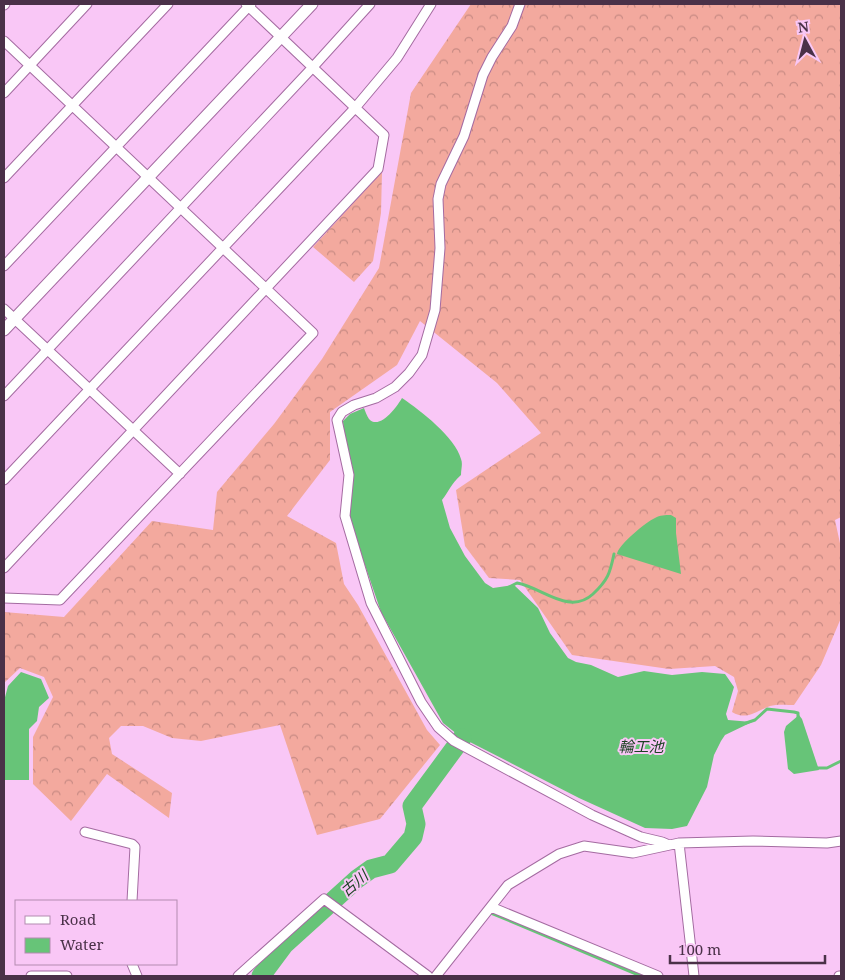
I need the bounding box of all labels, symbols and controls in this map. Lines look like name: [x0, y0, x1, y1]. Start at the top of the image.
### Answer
north arrow: [780, 15, 830, 65]
text: N: [797, 16, 810, 37]
water label: 輪工池: [618, 736, 665, 756]
water label: 古川: [336, 864, 373, 900]
legend: [15, 900, 178, 965]
text: Road: [60, 909, 96, 929]
scale bar: [670, 932, 825, 964]
text: Water: [60, 934, 103, 954]
text: 100 m: [678, 939, 721, 959]

